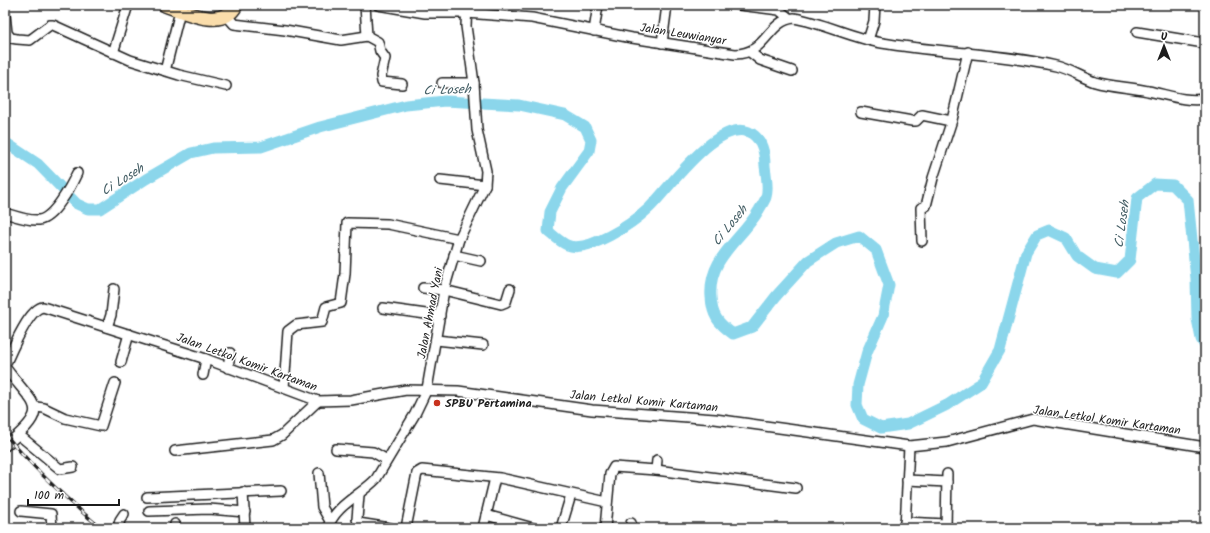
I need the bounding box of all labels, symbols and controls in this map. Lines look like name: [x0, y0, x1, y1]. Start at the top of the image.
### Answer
street label: Jalan Leuwianyar: [639, 18, 728, 51]
north arrow: [1144, 26, 1184, 66]
text: U: [1161, 28, 1168, 46]
water label: Ci Loseh: [423, 79, 472, 102]
water label: Ci Loseh: [97, 158, 149, 202]
water label: Ci Loseh: [1109, 198, 1136, 249]
water label: Ci Loseh: [707, 200, 754, 251]
street label: Jalan Ahmad Yani: [412, 265, 449, 360]
street label: Jalan Letkol Komir Kartaman: [174, 328, 320, 397]
street label: Jalan Letkol Komir Kartaman: [569, 386, 719, 417]
place label: SPBU Pertamina: [445, 394, 532, 413]
marker: SPBU Pertamina: [432, 398, 442, 408]
street label: Jalan Letkol Komir Kartaman: [1032, 401, 1182, 440]
scale bar: [28, 481, 119, 507]
text: 100 m: [34, 486, 65, 505]

